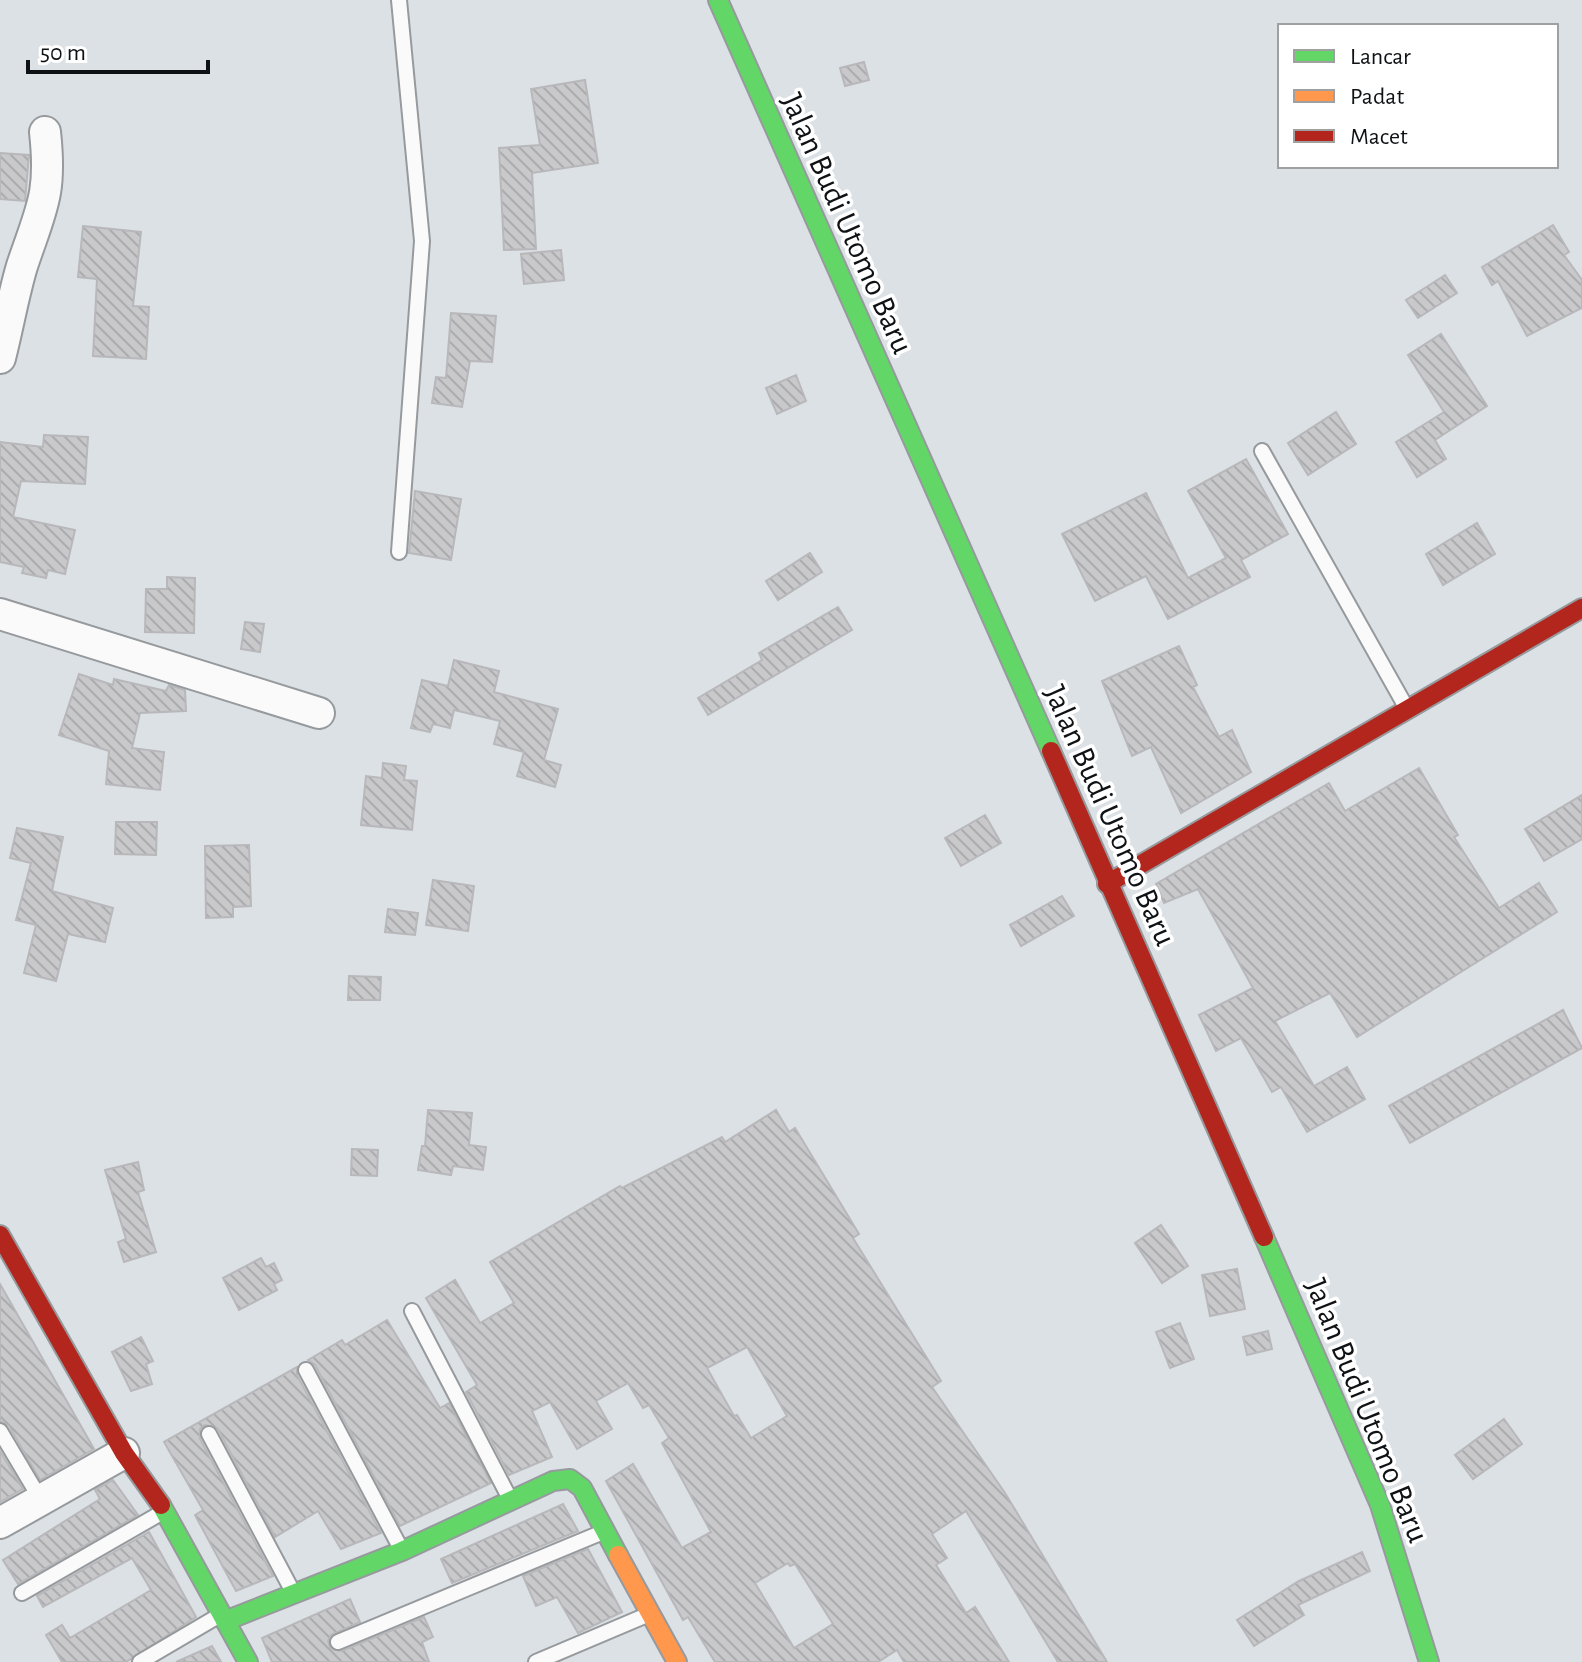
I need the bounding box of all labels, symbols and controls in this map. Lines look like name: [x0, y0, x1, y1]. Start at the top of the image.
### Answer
scale bar: [28, 24, 208, 74]
legend: [1278, 24, 1558, 168]
text: 50 m: [40, 41, 86, 65]
text: Lancar: [1350, 45, 1411, 69]
text: Padat: [1350, 85, 1404, 109]
street label: Jalan Budi Utomo Baru: [775, 88, 919, 358]
text: Macet: [1350, 125, 1408, 149]
street label: Jalan Budi Utomo Baru: [1038, 680, 1182, 950]
street label: Jalan Budi Utomo Baru: [1300, 1274, 1435, 1547]

